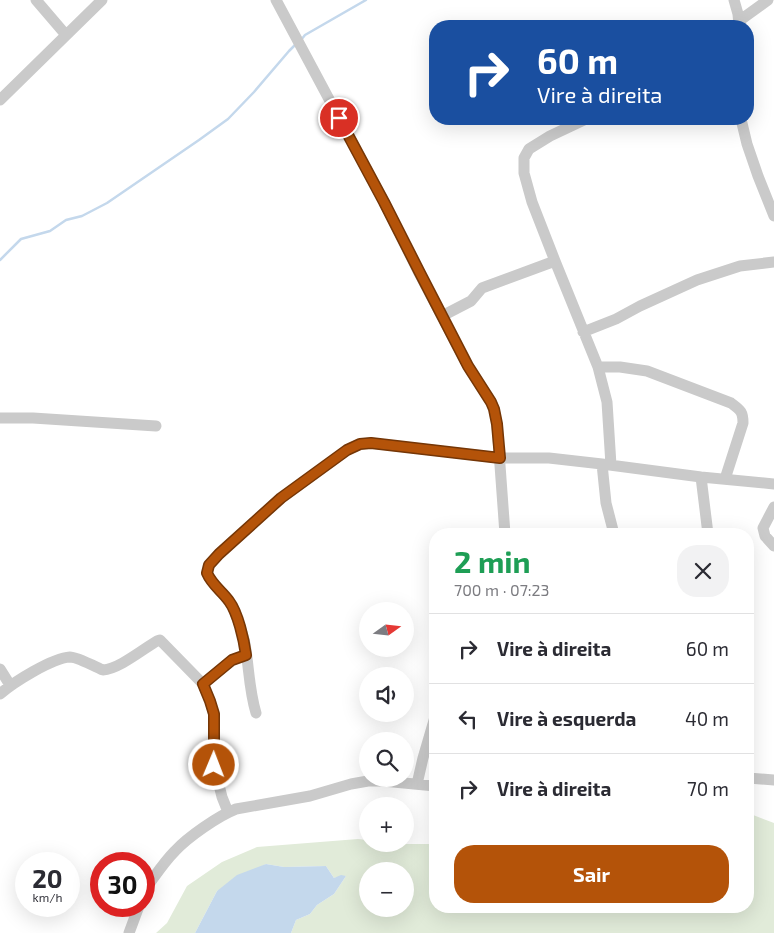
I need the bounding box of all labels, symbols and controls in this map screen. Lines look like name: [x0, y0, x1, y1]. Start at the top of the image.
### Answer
text: 60 m: [537, 39, 618, 81]
icon: right: [454, 40, 519, 105]
text: Vire à direita: [537, 81, 662, 107]
pin: [318, 97, 360, 139]
icon: arrive: [325, 104, 353, 132]
text: 2 min: [454, 543, 531, 579]
button: close: [677, 545, 729, 597]
text: 700 m · 07:23: [454, 580, 550, 599]
north arrow: [359, 602, 414, 658]
map controls: [359, 602, 414, 917]
icon: right: [454, 635, 482, 663]
text: Vire à direita: [497, 637, 611, 660]
text: 60 m: [686, 637, 729, 660]
button: sound: [359, 667, 414, 722]
icon: left: [454, 705, 482, 733]
text: Vire à esquerda: [497, 707, 636, 730]
text: 40 m: [685, 707, 729, 730]
button: search: [359, 732, 414, 787]
position arrow: [187, 738, 239, 790]
icon: right: [454, 775, 482, 803]
text: Vire à direita: [497, 777, 611, 800]
text: 70 m: [687, 777, 729, 800]
button: +: [359, 797, 414, 852]
button: Sair: [454, 845, 729, 903]
speed limit sign: 30: [90, 852, 155, 917]
button: −: [359, 862, 414, 917]
text: 20: [32, 863, 63, 893]
text: km/h: [33, 890, 62, 904]

